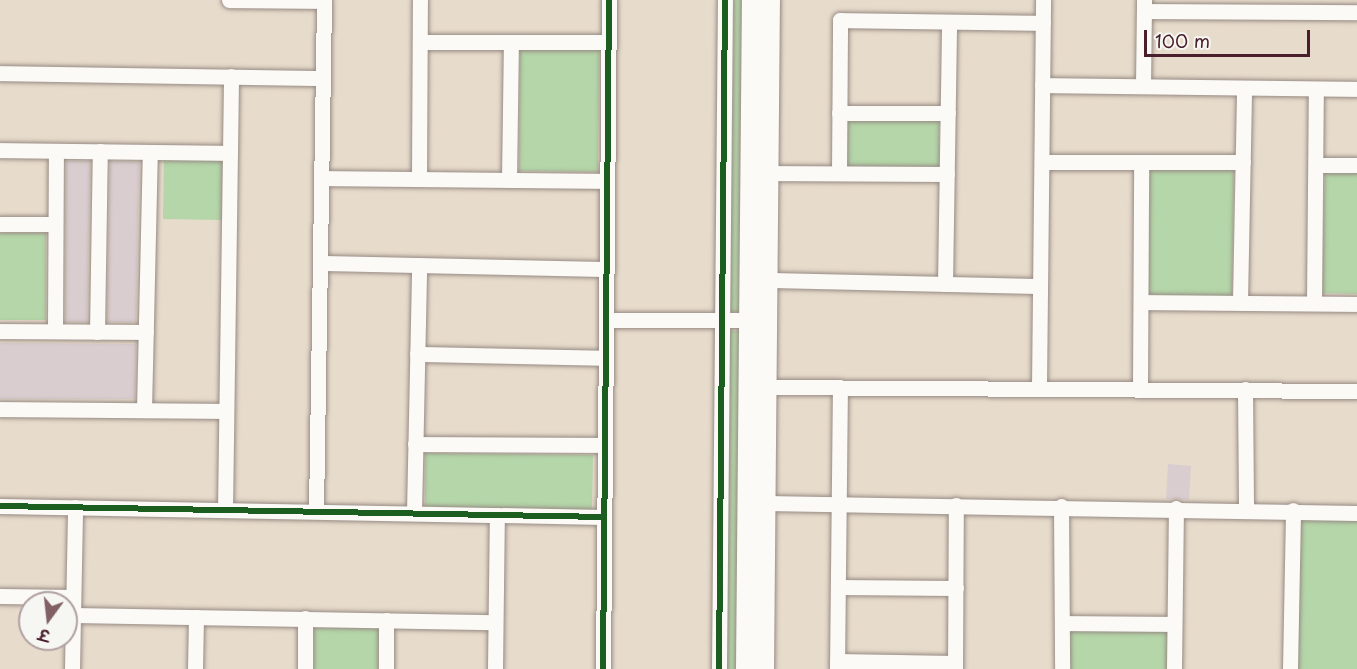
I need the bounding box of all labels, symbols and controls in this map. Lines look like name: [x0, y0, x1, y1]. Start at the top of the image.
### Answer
scale bar: [1147, 18, 1314, 56]
text: 100 m: [1155, 27, 1210, 54]
north arrow: [18, 591, 78, 651]
text: उ: [36, 623, 52, 649]

